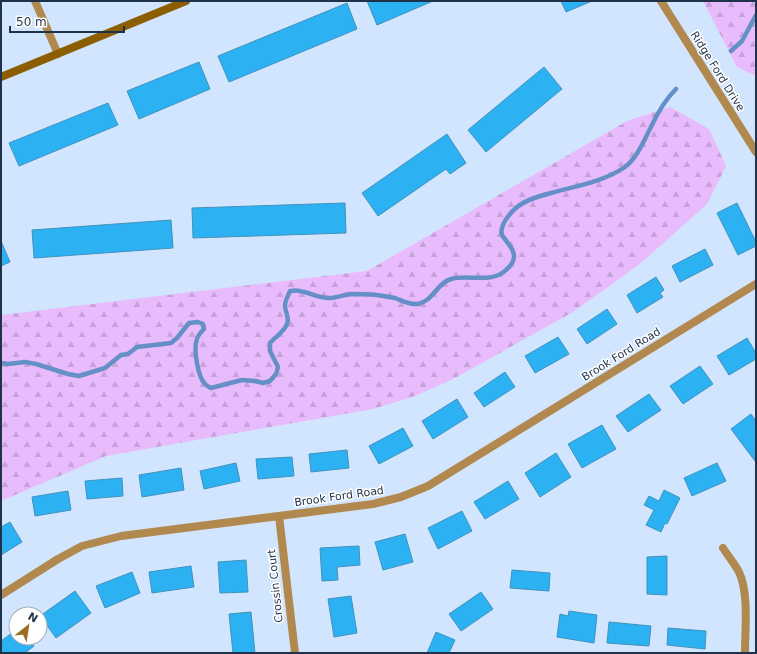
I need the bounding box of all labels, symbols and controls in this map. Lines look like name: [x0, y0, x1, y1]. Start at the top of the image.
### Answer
scale bar: [10, 8, 124, 34]
text: 50 m: [16, 15, 47, 29]
street label: Ridge Ford Drive: [688, 29, 748, 114]
street label: Brook Ford Road: [580, 325, 663, 384]
street label: Brook Ford Road: [293, 484, 385, 509]
street label: Crossin Court: [265, 548, 286, 623]
north arrow: [8, 606, 48, 646]
text: N: [26, 610, 40, 626]

